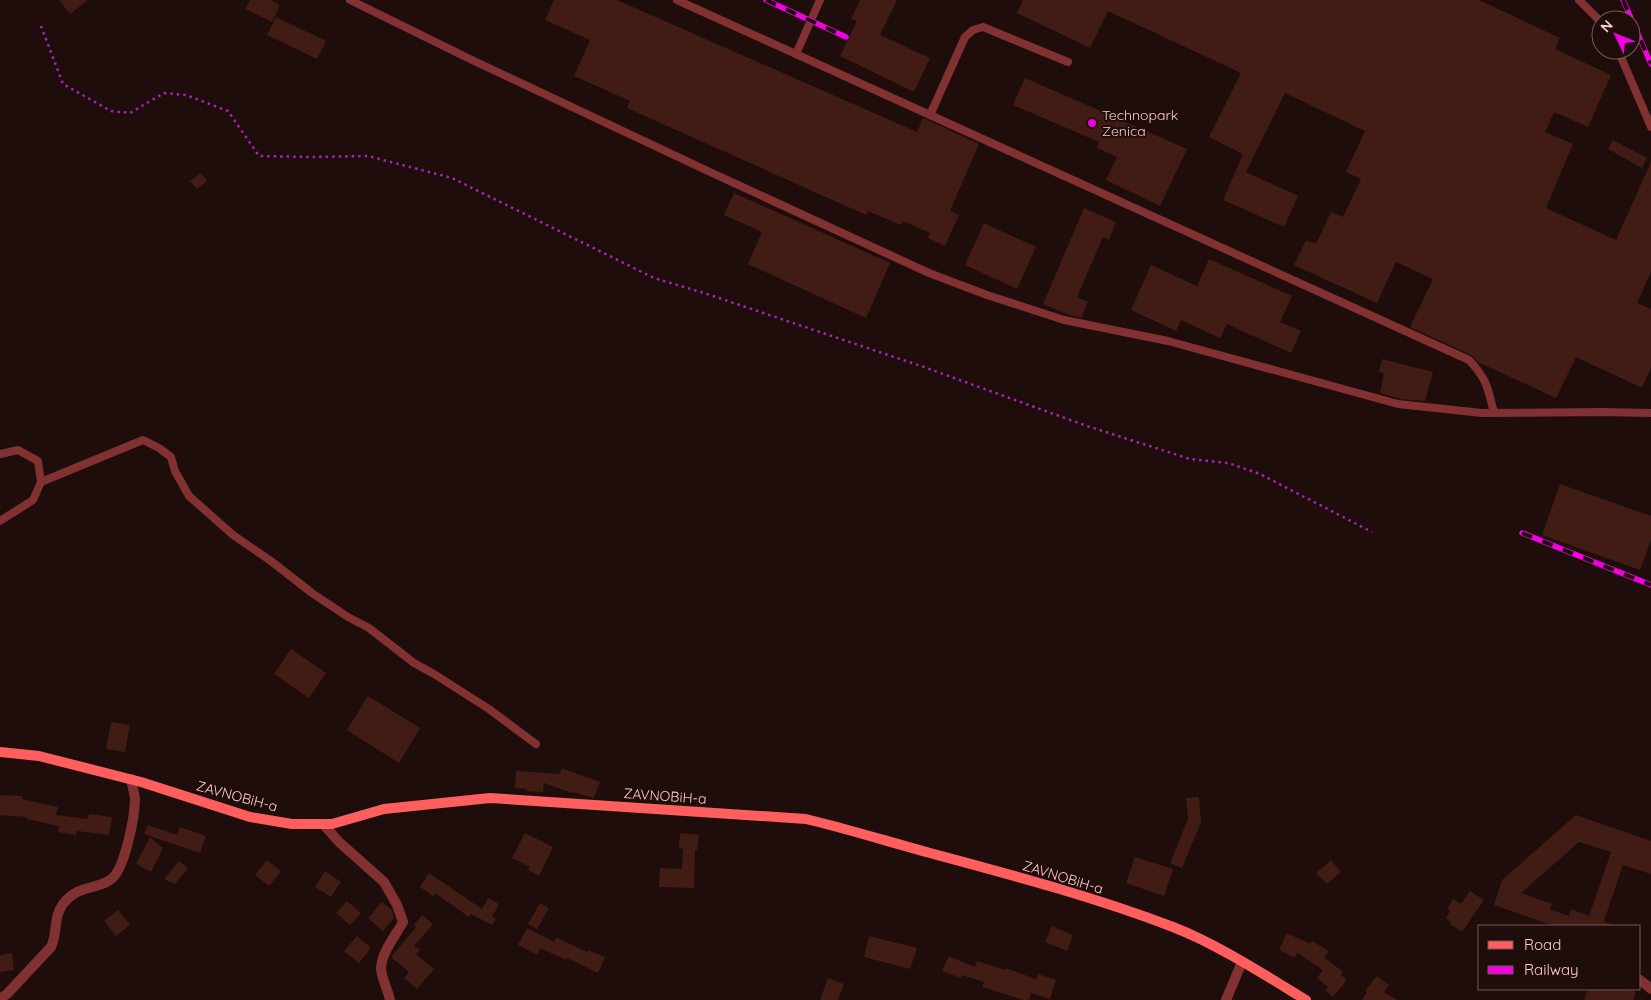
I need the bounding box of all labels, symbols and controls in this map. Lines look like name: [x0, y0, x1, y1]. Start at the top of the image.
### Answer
north arrow: [1591, 10, 1641, 60]
text: N: [1596, 16, 1617, 36]
place label: Technopark Zenica: [1102, 106, 1178, 140]
marker: Technopark Zenica: [1086, 117, 1098, 129]
street label: ZAVNOBiH-a: [195, 777, 279, 815]
street label: ZAVNOBiH-a: [623, 784, 707, 808]
street label: ZAVNOBiH-a: [1021, 856, 1105, 898]
legend: [1478, 925, 1641, 990]
text: Road: [1524, 935, 1561, 954]
text: Railway: [1524, 960, 1579, 979]

